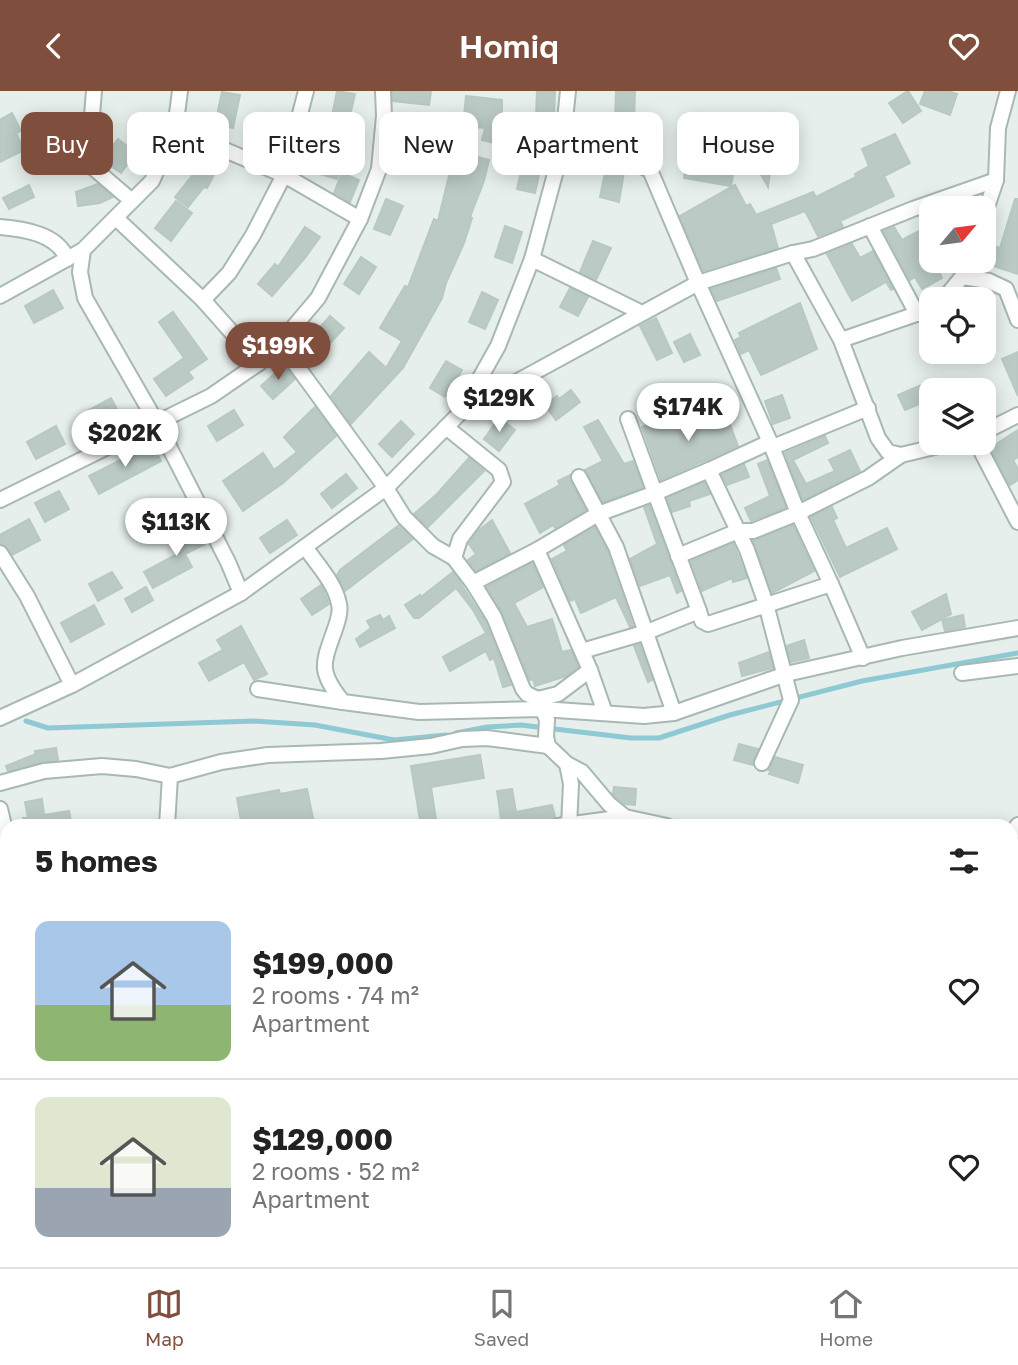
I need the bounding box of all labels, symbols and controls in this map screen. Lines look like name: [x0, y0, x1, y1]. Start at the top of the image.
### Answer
icon: back: [35, 27, 73, 65]
text: Homiq: [459, 27, 559, 65]
icon: heart: [945, 27, 983, 65]
chip: Buy: [21, 112, 113, 175]
chip: Rent: [127, 112, 229, 175]
chip: Filters: [243, 112, 365, 175]
chip: New: [379, 112, 478, 175]
chip: Apartment: [492, 112, 663, 175]
chip: House: [677, 112, 799, 175]
north arrow: [919, 196, 996, 273]
map controls: [919, 196, 996, 455]
button: locate: [919, 287, 996, 364]
pin: $199K: [229, 323, 327, 382]
text: $199K: [241, 331, 315, 359]
pin: $129K: [450, 375, 548, 434]
button: layers: [919, 378, 996, 455]
text: $129K: [463, 383, 535, 411]
pin: $174K: [639, 383, 737, 443]
text: $174K: [653, 392, 723, 420]
pin: $202K: [76, 409, 174, 469]
text: $202K: [87, 418, 163, 446]
pin: $113K: [127, 498, 225, 558]
text: $113K: [141, 507, 211, 535]
icon: filters: [945, 842, 983, 880]
text: 5 homes: [35, 843, 158, 879]
text: $199,000: [252, 945, 394, 981]
icon: home: [91, 949, 175, 1033]
icon: heart: [945, 972, 983, 1010]
text: 2 rooms · 74 m²: [252, 981, 419, 1009]
text: Apartment: [252, 1009, 370, 1037]
text: $129,000: [252, 1121, 393, 1157]
icon: home: [91, 1125, 175, 1209]
icon: heart: [945, 1148, 983, 1186]
text: 2 rooms · 52 m²: [252, 1157, 419, 1185]
text: Apartment: [252, 1185, 370, 1213]
tab: Map: [145, 1285, 184, 1350]
tab: Saved: [474, 1285, 529, 1350]
tab: Home: [819, 1285, 873, 1350]

